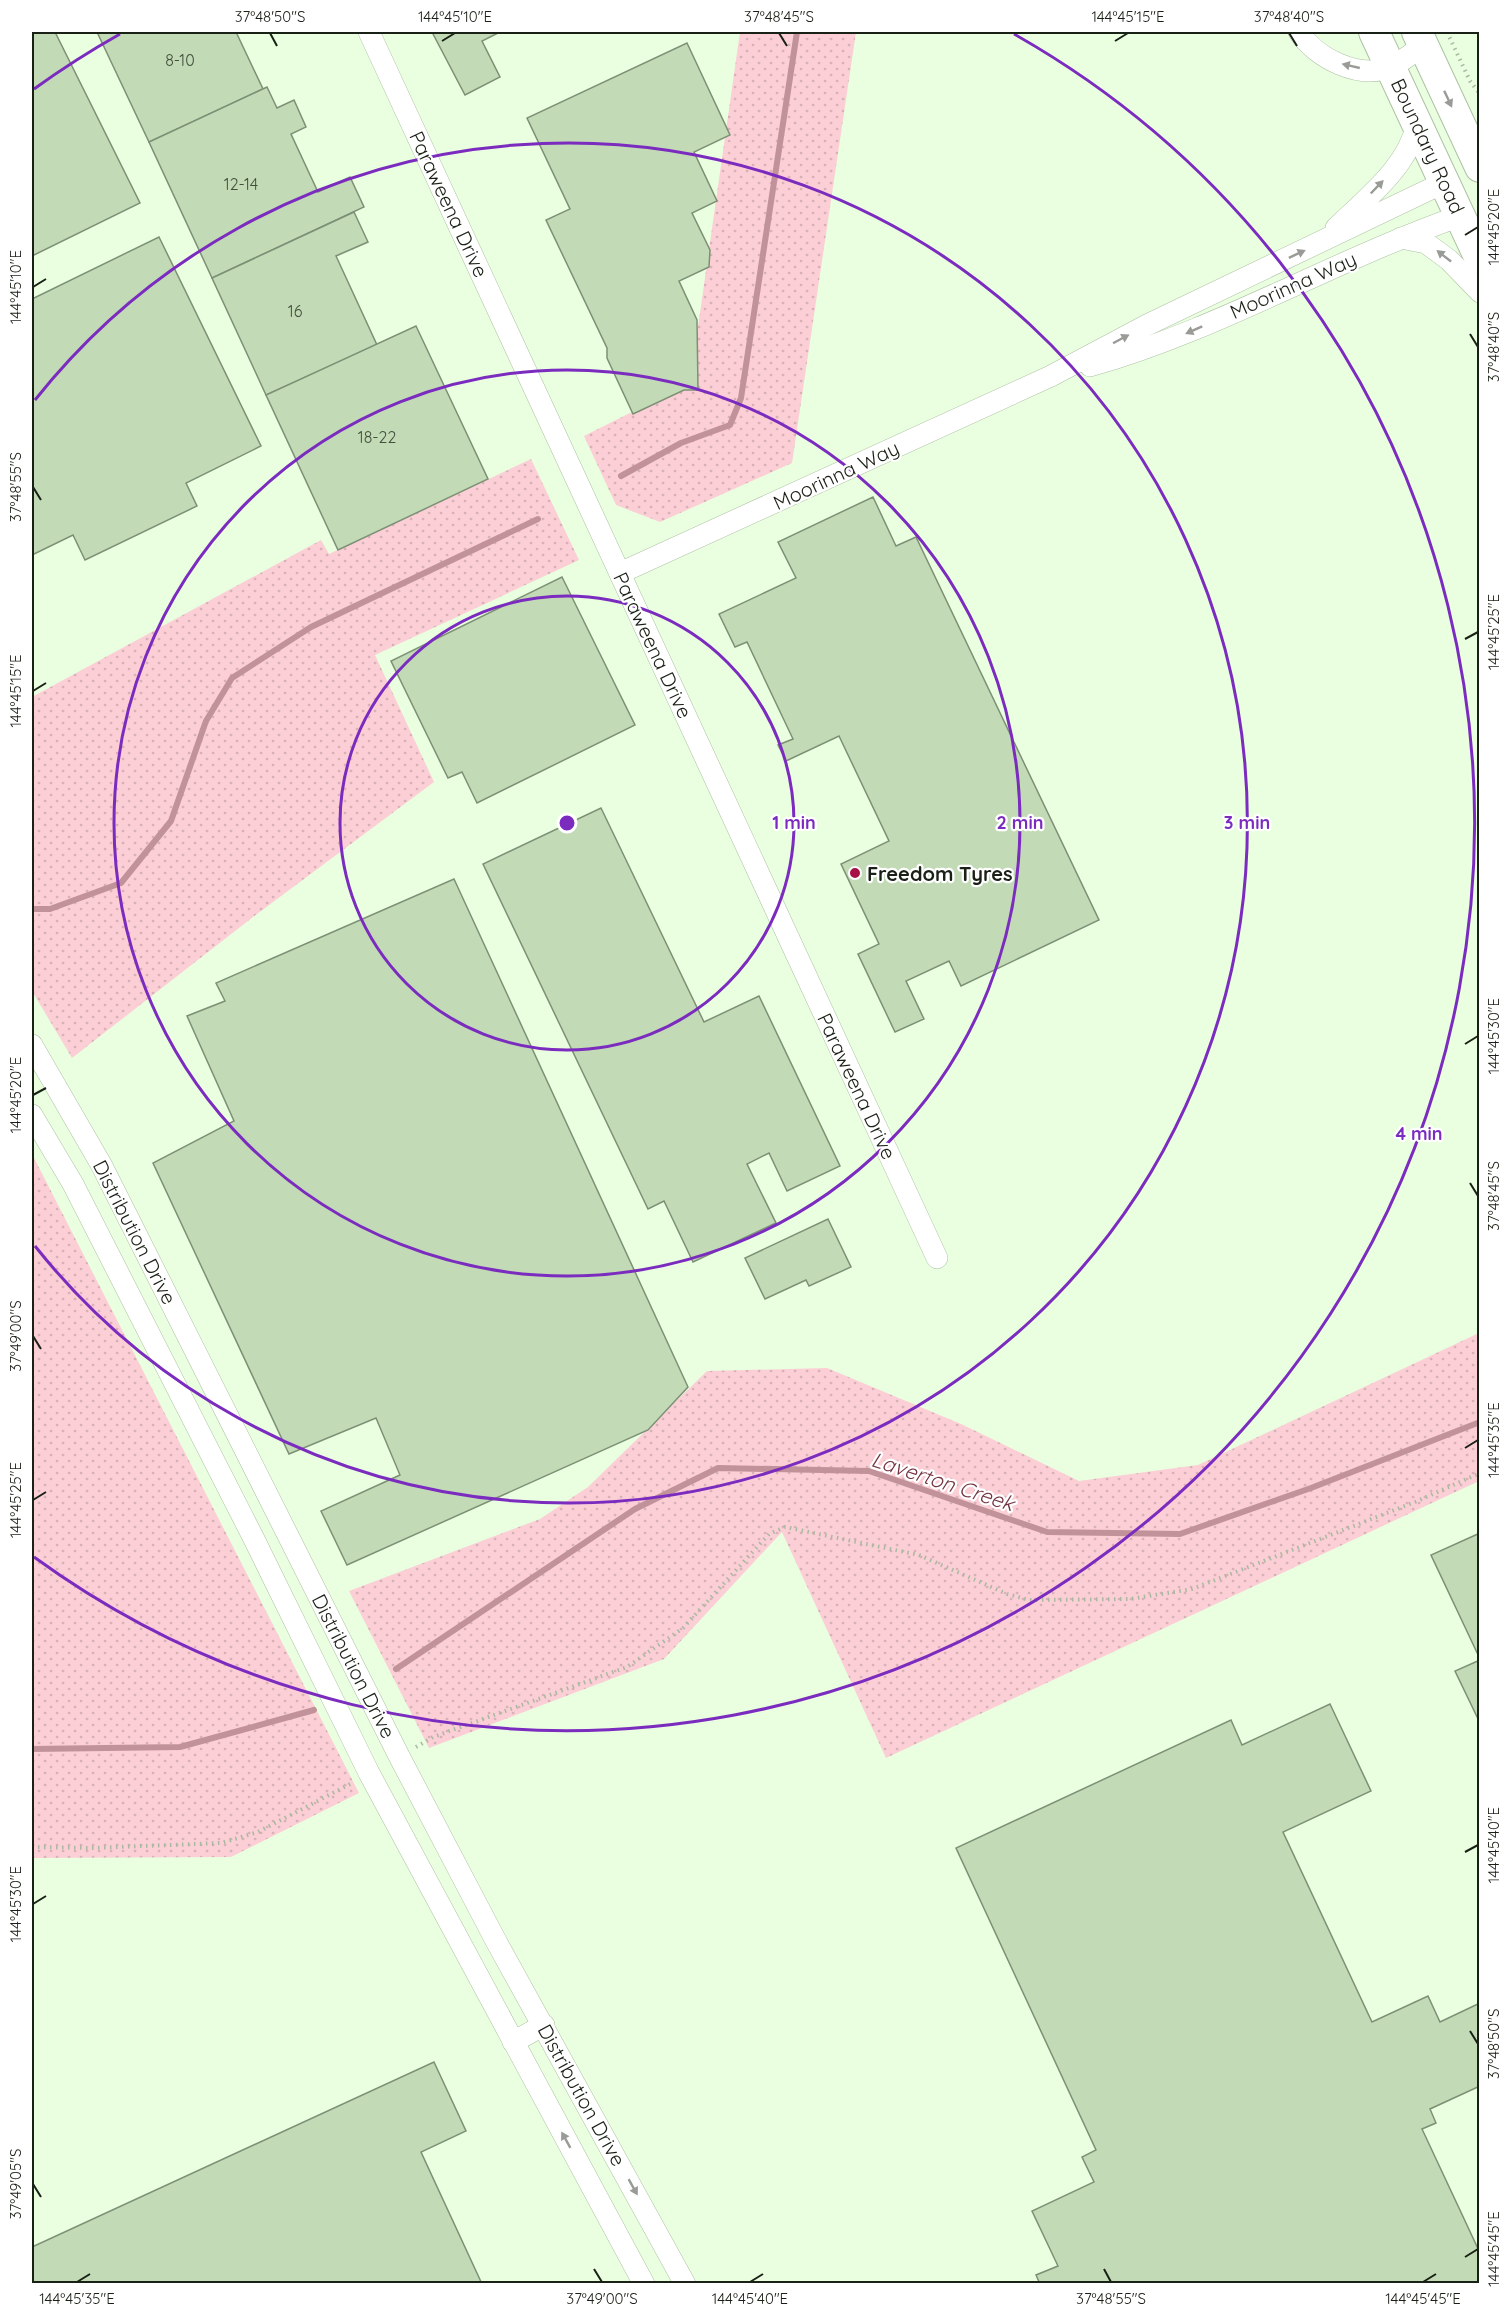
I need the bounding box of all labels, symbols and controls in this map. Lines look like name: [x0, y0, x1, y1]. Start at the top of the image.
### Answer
text: 37°48'50"S: [235, 7, 305, 26]
text: 144°45'10"E: [418, 7, 492, 26]
text: 37°48'45"S: [744, 7, 814, 26]
text: 144°45'15"E: [1091, 7, 1165, 26]
text: 37°48'40"S: [1254, 7, 1324, 26]
house number: 8-10: [165, 50, 195, 70]
one-way arrow: [1342, 61, 1360, 71]
street label: Boundary Road: [1386, 74, 1470, 218]
one-way arrow: [1444, 90, 1453, 107]
street label: Paraweena Drive: [404, 127, 494, 281]
house number: 12-14: [224, 174, 258, 194]
one-way arrow: [1370, 179, 1384, 194]
text: 144°45'20"E: [1484, 189, 1503, 265]
street label: Moorinna Way: [1226, 246, 1360, 324]
one-way arrow: [1288, 249, 1305, 258]
text: 144°45'10"E: [6, 250, 25, 324]
one-way arrow: [1436, 250, 1452, 263]
house number: 16: [288, 301, 303, 321]
text: 37°48'40"S: [1484, 312, 1503, 382]
one-way arrow: [1185, 325, 1202, 334]
one-way arrow: [1113, 334, 1130, 344]
house number: 18-22: [358, 427, 396, 447]
street label: Moorinna Way: [769, 435, 903, 515]
text: 37°48'55"S: [6, 452, 25, 522]
street label: Paraweena Drive: [608, 568, 698, 722]
text: 144°45'25"E: [1484, 594, 1503, 670]
text: 144°45'15"E: [6, 654, 25, 728]
text: 1 min: [772, 811, 816, 834]
text: 2 min: [997, 811, 1043, 834]
text: 3 min: [1224, 811, 1270, 834]
centre of rings: [557, 813, 577, 833]
place label: Freedom Tyres: [867, 861, 1013, 886]
marker: Freedom Tyres: [848, 866, 862, 880]
text: 144°45'30"E: [1484, 998, 1503, 1074]
street label: Paraweena Drive: [812, 1009, 902, 1163]
text: 144°45'20"E: [6, 1057, 25, 1133]
text: 4 min: [1395, 1122, 1443, 1145]
street label: Distribution Drive: [88, 1156, 182, 1308]
text: 37°48'45"S: [1484, 1161, 1503, 1231]
text: 37°49'00"S: [6, 1300, 25, 1372]
text: 144°45'35"E: [1484, 1402, 1503, 1478]
water label: Laverton Creek: [868, 1446, 1019, 1517]
text: 144°45'25"E: [6, 1462, 25, 1538]
street label: Distribution Drive: [307, 1590, 401, 1742]
text: 144°45'40"E: [1484, 1807, 1503, 1883]
text: 144°45'30"E: [6, 1866, 25, 1942]
text: 37°48'50"S: [1484, 2009, 1503, 2079]
street label: Distribution Drive: [533, 2020, 631, 2170]
one-way arrow: [561, 2131, 571, 2148]
text: 37°49'05"S: [6, 2149, 25, 2219]
one-way arrow: [627, 2179, 638, 2195]
text: 144°45'45"E: [1484, 2211, 1503, 2287]
text: 144°45'35"E: [39, 2289, 115, 2308]
text: 37°49'00"S: [566, 2289, 638, 2308]
text: 144°45'40"E: [712, 2289, 788, 2308]
text: 37°48'55"S: [1076, 2289, 1146, 2308]
text: 144°45'45"E: [1385, 2289, 1461, 2308]

